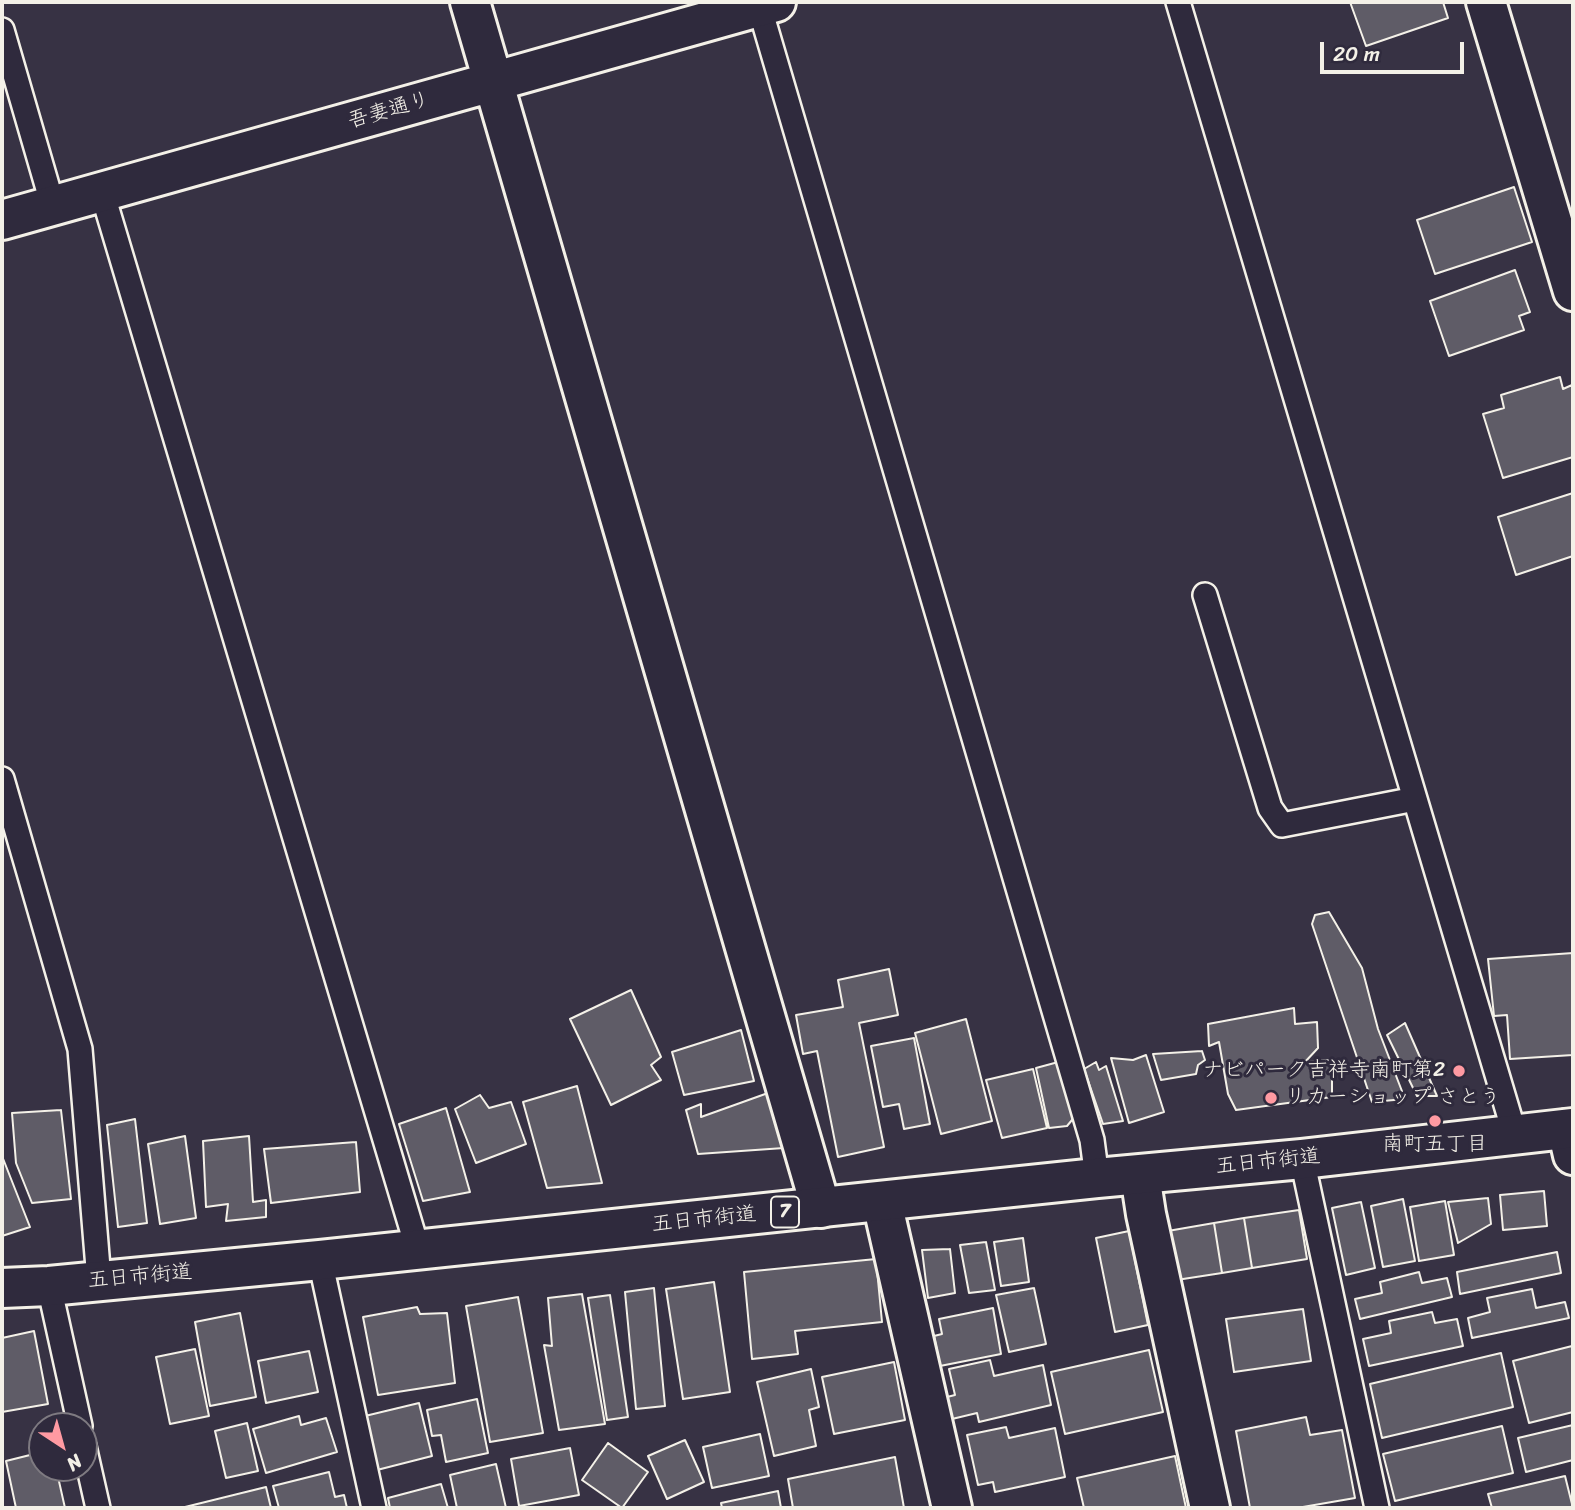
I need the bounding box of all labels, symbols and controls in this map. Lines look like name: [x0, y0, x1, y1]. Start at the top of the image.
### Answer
scale bar: [1323, 28, 1466, 72]
text: 20 m: [1333, 35, 1380, 73]
street label: 吾妻通り: [345, 87, 433, 135]
place label: ナビパーク吉祥寺南町第2: [1202, 1058, 1445, 1084]
marker: ナビパーク吉祥寺南町第2: [1451, 1063, 1467, 1079]
place label: リカーショップ さとう: [1285, 1085, 1500, 1111]
marker: リカーショップ さとう: [1263, 1090, 1279, 1106]
marker: 南町五丁目: [1427, 1113, 1443, 1129]
place label: 南町五丁目: [1383, 1132, 1487, 1158]
street label: 五日市街道: [1214, 1144, 1322, 1180]
road number: 7: [771, 1196, 799, 1228]
street label: 五日市街道: [650, 1202, 758, 1238]
street label: 五日市街道: [87, 1260, 193, 1294]
north arrow: [28, 1412, 98, 1482]
text: N: [59, 1446, 89, 1480]

